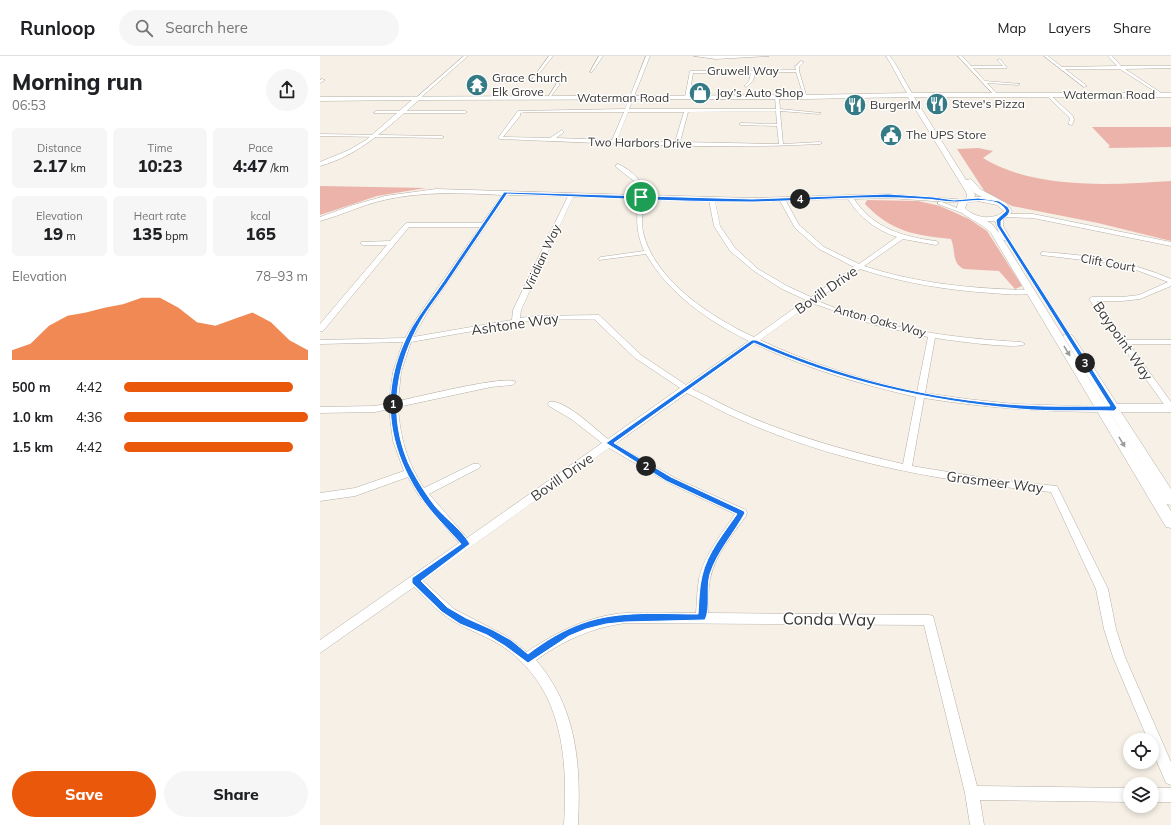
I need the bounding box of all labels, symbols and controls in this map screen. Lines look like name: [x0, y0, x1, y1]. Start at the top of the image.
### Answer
search box: [119, 10, 399, 46]
text: Runloop: [20, 16, 95, 40]
icon: search: [133, 17, 155, 39]
text: Search here: [165, 18, 248, 37]
text: Map: [997, 19, 1026, 37]
text: Layers: [1048, 19, 1091, 37]
text: Share: [1113, 19, 1151, 37]
street label: Gruwell Way: [707, 63, 780, 78]
text: Morning run: [12, 68, 143, 96]
button: share: [266, 69, 308, 111]
place label: Grace Church Elk Grove: [492, 70, 567, 99]
temple icon: Grace Church Elk Grove: [464, 72, 490, 98]
shop icon: Jay’s Auto Shop: [687, 80, 713, 106]
place label: Jay’s Auto Shop: [716, 85, 803, 100]
street label: Waterman Road: [1063, 87, 1155, 102]
street label: Waterman Road: [577, 90, 669, 105]
restaurant icon: Steve's Pizza: [924, 91, 950, 117]
restaurant icon: BurgerIM: [842, 92, 868, 118]
place label: Steve's Pizza: [952, 96, 1025, 111]
text: 06:53: [12, 97, 46, 113]
place label: BurgerIM: [870, 97, 921, 112]
public building icon: The UPS Store: [878, 122, 904, 148]
place label: The UPS Store: [906, 127, 986, 142]
street label: Two Harbors Drive: [588, 134, 692, 151]
text: Distance: [37, 141, 82, 155]
text: Time: [148, 141, 172, 155]
text: Pace: [248, 141, 273, 155]
text: 2.17: [33, 155, 68, 176]
text: 10:23: [137, 155, 183, 176]
text: 4:47: [232, 155, 268, 176]
text: km: [68, 161, 86, 175]
text: /km: [268, 161, 289, 175]
pin: [624, 180, 658, 214]
icon: arrive: [630, 186, 652, 208]
pin: 4: [790, 189, 810, 209]
text: 4: [797, 192, 803, 206]
text: Elevation: [36, 209, 83, 223]
text: Heart rate: [134, 209, 186, 223]
text: kcal: [251, 209, 271, 223]
street label: Viridian Way: [520, 221, 564, 294]
text: 19: [43, 223, 63, 244]
text: 135: [132, 223, 162, 244]
text: 165: [245, 223, 276, 244]
text: m: [63, 229, 76, 243]
text: bpm: [162, 229, 188, 243]
street label: Clift Court: [1079, 250, 1137, 275]
street label: Bovill Drive: [791, 262, 861, 318]
text: Elevation: [12, 268, 67, 284]
text: 78–93 m: [255, 268, 308, 284]
street label: Baypoint Way: [1089, 298, 1157, 384]
street label: Anton Oaks Way: [832, 301, 928, 340]
street label: Ashtone Way: [470, 309, 560, 339]
one-way arrow: [1064, 345, 1071, 357]
pin: 3: [1075, 353, 1095, 373]
text: 3: [1082, 356, 1088, 370]
text: 500 m: [12, 379, 51, 395]
text: 4:42: [76, 379, 102, 395]
pin: 1: [383, 394, 403, 414]
text: 1: [390, 397, 396, 411]
text: 1.0 km: [12, 409, 53, 425]
text: 4:36: [76, 409, 102, 425]
one-way arrow: [1118, 437, 1126, 447]
text: 1.5 km: [12, 439, 53, 455]
text: 4:42: [76, 439, 102, 455]
street label: Bovill Drive: [527, 449, 597, 505]
pin: 2: [636, 456, 656, 476]
text: 2: [643, 459, 649, 473]
street label: Grasmeer Way: [946, 467, 1045, 497]
street label: Conda Way: [783, 607, 875, 631]
map controls: [1123, 733, 1159, 813]
button: locate: [1123, 733, 1159, 769]
button: Save: [12, 771, 156, 817]
button: Share: [164, 771, 308, 817]
button: layers: [1123, 777, 1159, 813]

